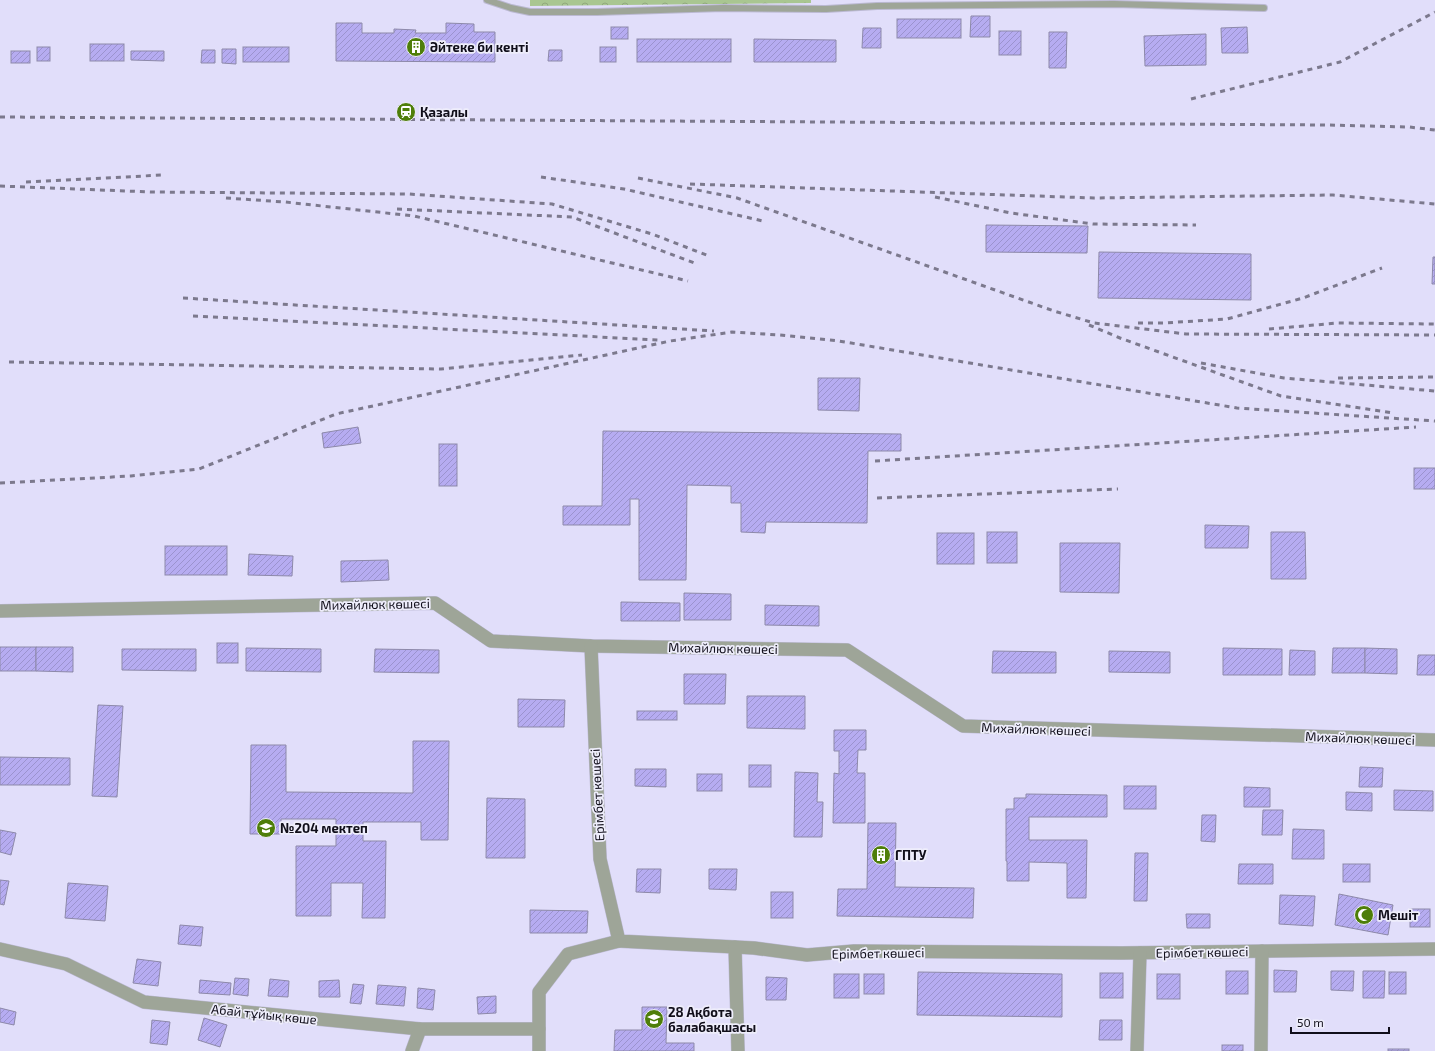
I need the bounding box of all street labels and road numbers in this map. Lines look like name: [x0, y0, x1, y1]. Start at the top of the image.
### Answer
street label: Михайлюк көшесі: [320, 595, 430, 613]
street label: Михайлюк көшесі: [668, 639, 778, 657]
street label: Михайлюк көшесі: [981, 719, 1091, 739]
street label: Михайлюк көшесі: [1305, 728, 1415, 748]
street label: Ерімбет көшесі: [587, 748, 607, 842]
street label: Ерімбет көшесі: [1155, 943, 1249, 961]
street label: Ерімбет көшесі: [831, 944, 925, 962]
street label: Абай тұйық көше: [210, 1000, 318, 1028]

